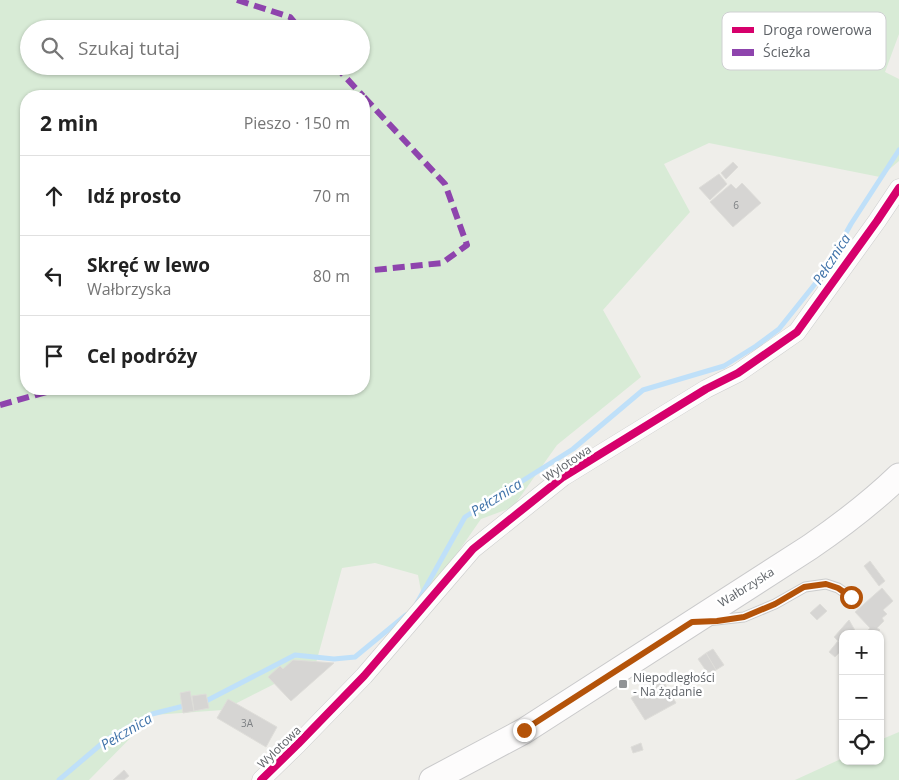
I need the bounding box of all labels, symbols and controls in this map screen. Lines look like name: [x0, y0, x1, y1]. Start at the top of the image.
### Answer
legend: [722, 12, 886, 70]
search box: [20, 20, 370, 75]
text: Droga rowerowa: [763, 20, 872, 39]
icon: search: [38, 34, 66, 62]
text: Szukaj tutaj: [78, 35, 180, 61]
text: Ścieżka: [763, 42, 810, 61]
text: 2 min: [40, 109, 98, 137]
text: Pieszo · 150 m: [244, 112, 350, 134]
icon: ahead: [40, 182, 68, 210]
text: Idź prosto: [87, 183, 181, 209]
text: 70 m: [313, 185, 350, 207]
house number: 6: [733, 198, 739, 212]
water label: Pełcznica: [808, 230, 854, 288]
text: Skręć w lewo: [87, 252, 210, 278]
icon: left: [40, 262, 68, 290]
text: 80 m: [313, 265, 350, 287]
text: Wałbrzyska: [87, 278, 171, 300]
icon: arrive: [40, 342, 68, 370]
text: Cel podróży: [87, 343, 197, 369]
street label: Wylotowa: [540, 441, 594, 485]
water label: Pełcznica: [467, 474, 525, 520]
street label: Wałbrzyska: [715, 563, 777, 611]
route start: [840, 586, 863, 609]
map controls: [839, 630, 884, 765]
button: +: [839, 630, 884, 675]
place label: Niepodległości - Na żądanie: [633, 669, 715, 700]
button: −: [839, 675, 884, 720]
marker: Niepodległości - Na żądanie: [617, 678, 629, 690]
water label: Pełcznica: [97, 708, 155, 754]
house number: 3A: [241, 716, 254, 730]
route end: [513, 719, 536, 742]
button: locate: [839, 720, 884, 765]
street label: Wylotowa: [253, 722, 305, 772]

